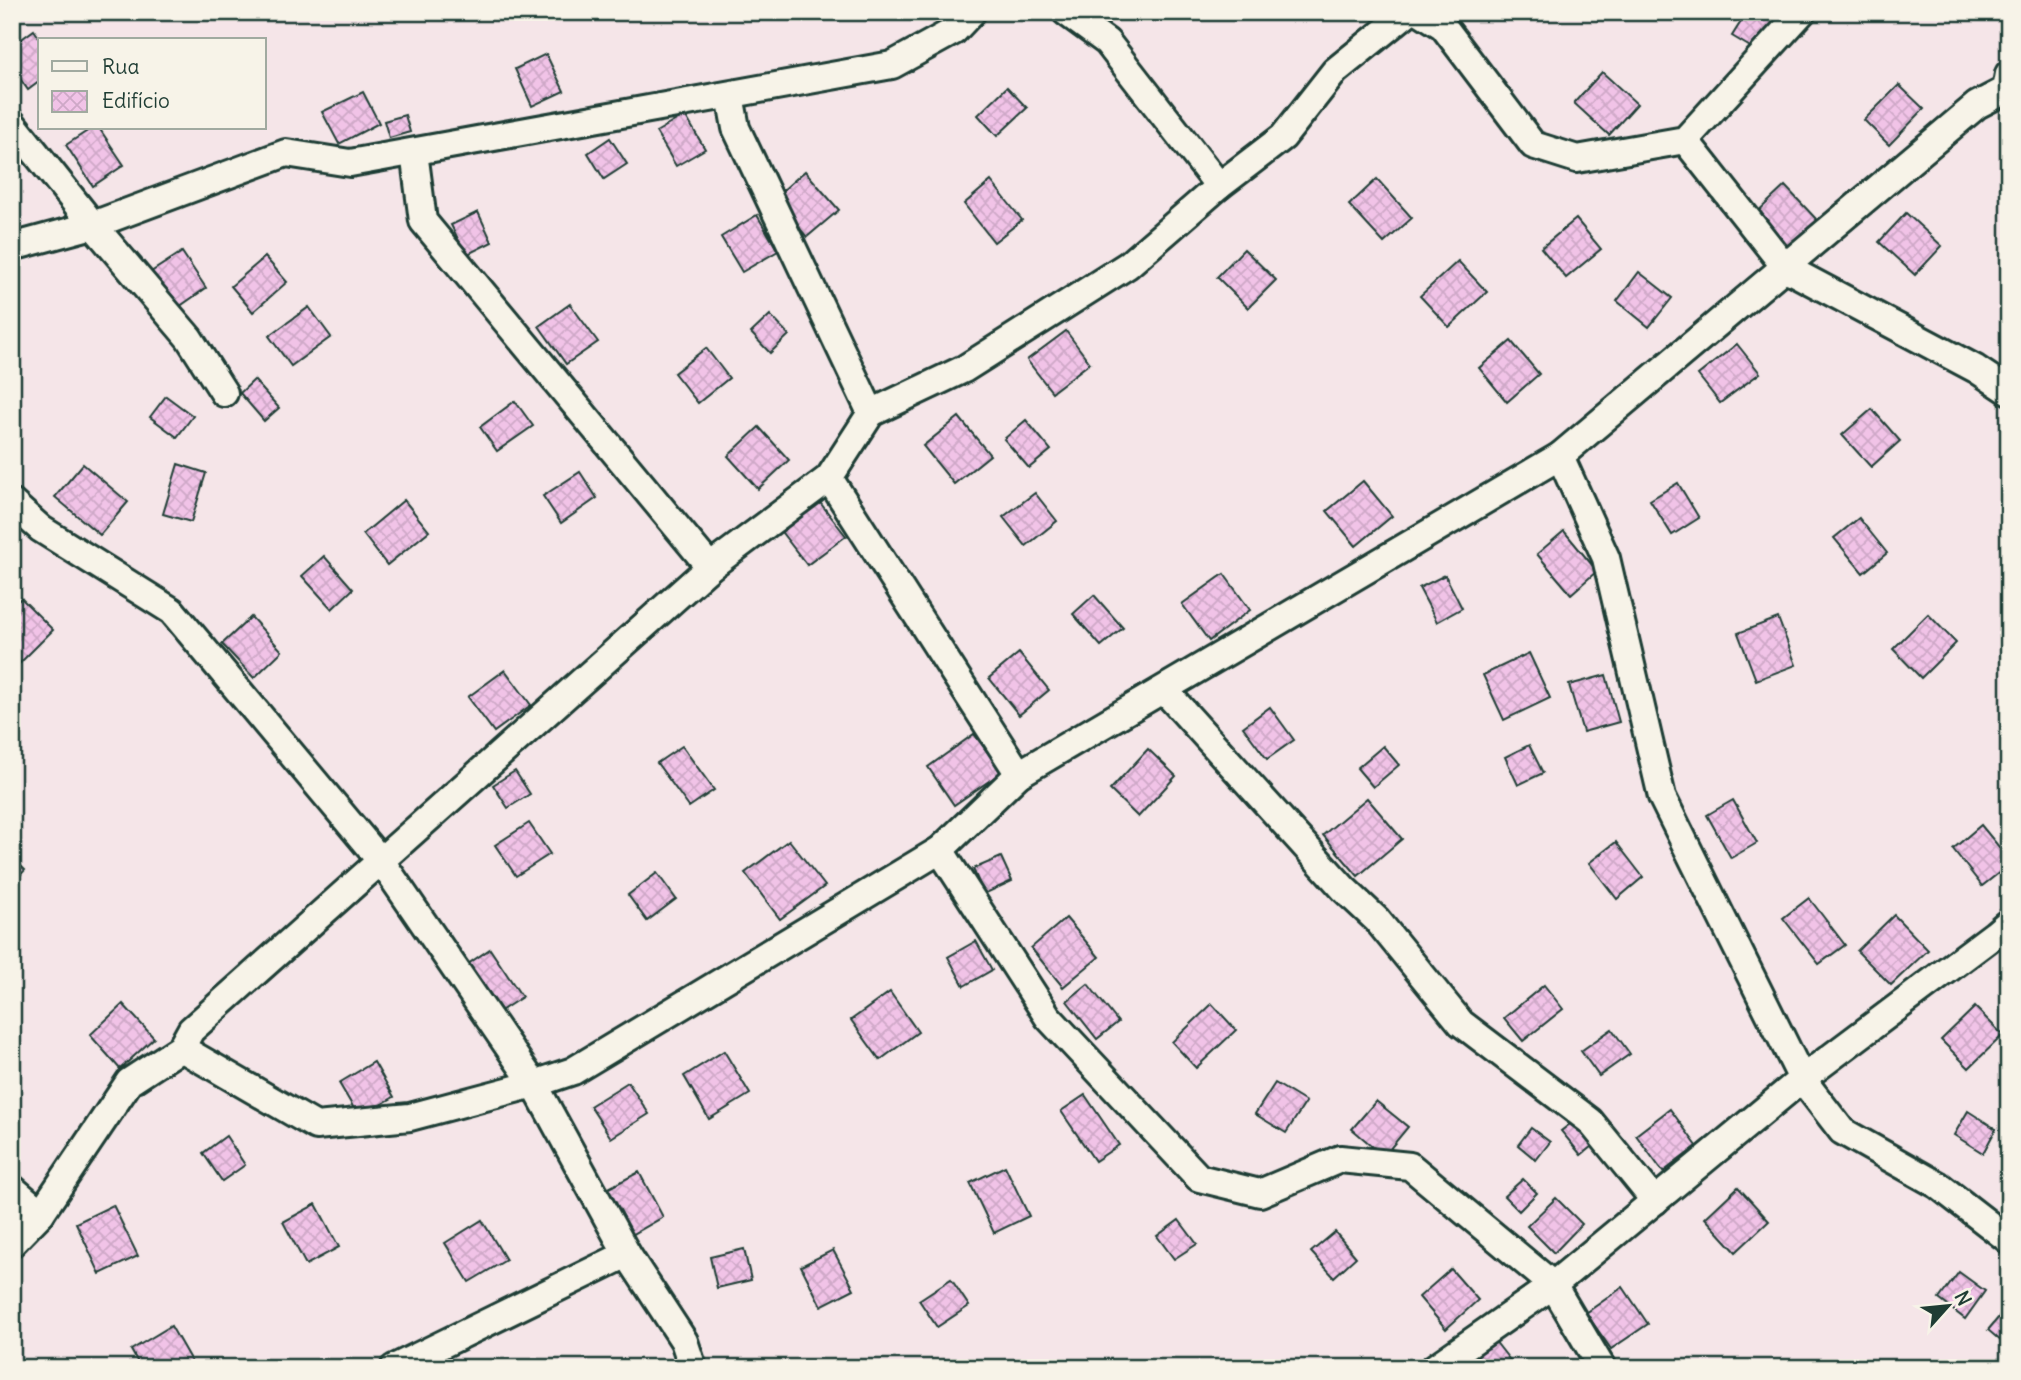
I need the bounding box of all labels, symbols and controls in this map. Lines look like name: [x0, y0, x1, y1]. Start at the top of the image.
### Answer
legend: [38, 38, 266, 130]
text: Rua: [102, 53, 139, 80]
text: Edifício: [102, 87, 170, 114]
north arrow: [1912, 1272, 1982, 1342]
text: N: [1949, 1287, 1977, 1310]

